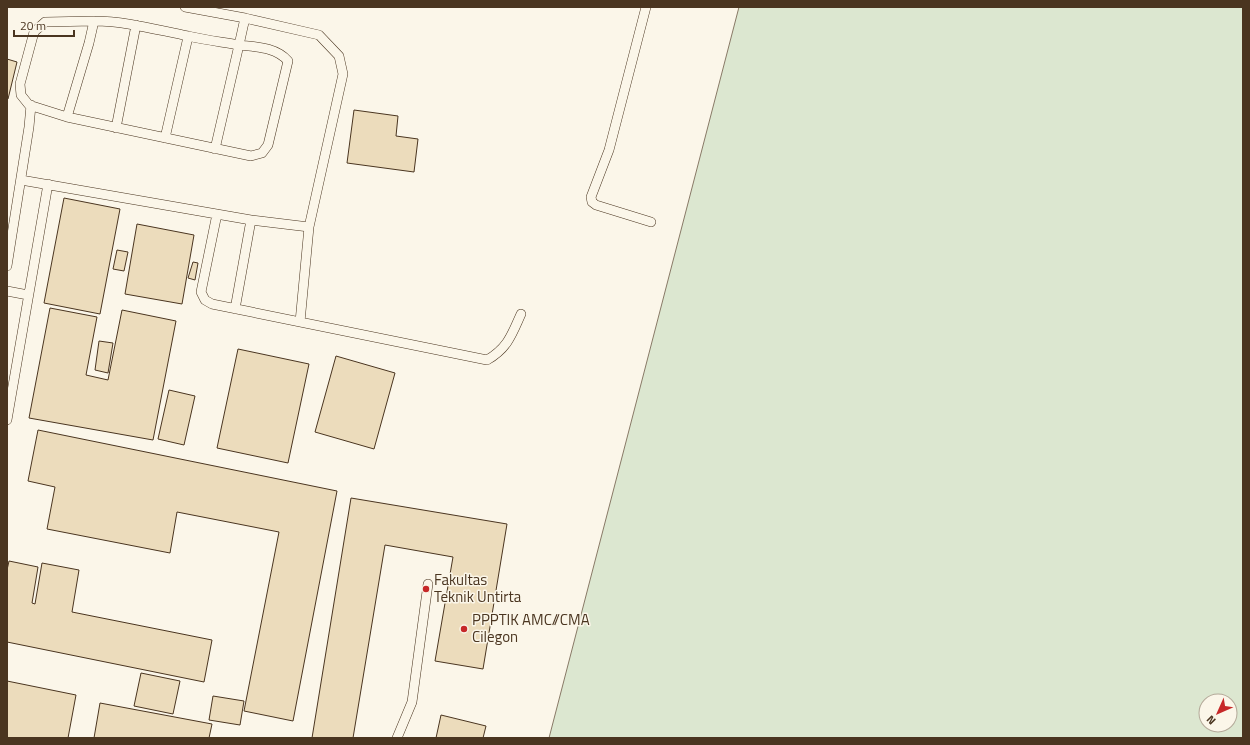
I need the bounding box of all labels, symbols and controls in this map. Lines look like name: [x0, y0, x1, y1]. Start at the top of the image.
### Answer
scale bar: [14, 12, 74, 38]
text: 20 m: [20, 16, 46, 35]
place label: Fakultas Teknik Untirta: [434, 568, 522, 608]
marker: Fakultas Teknik Untirta: [421, 584, 431, 594]
place label: PPPTIK AMC//CMA Cilegon: [472, 608, 590, 648]
marker: PPPTIK AMC//CMA Cilegon: [459, 624, 469, 634]
north arrow: [1198, 693, 1238, 733]
text: N: [1203, 712, 1219, 728]

